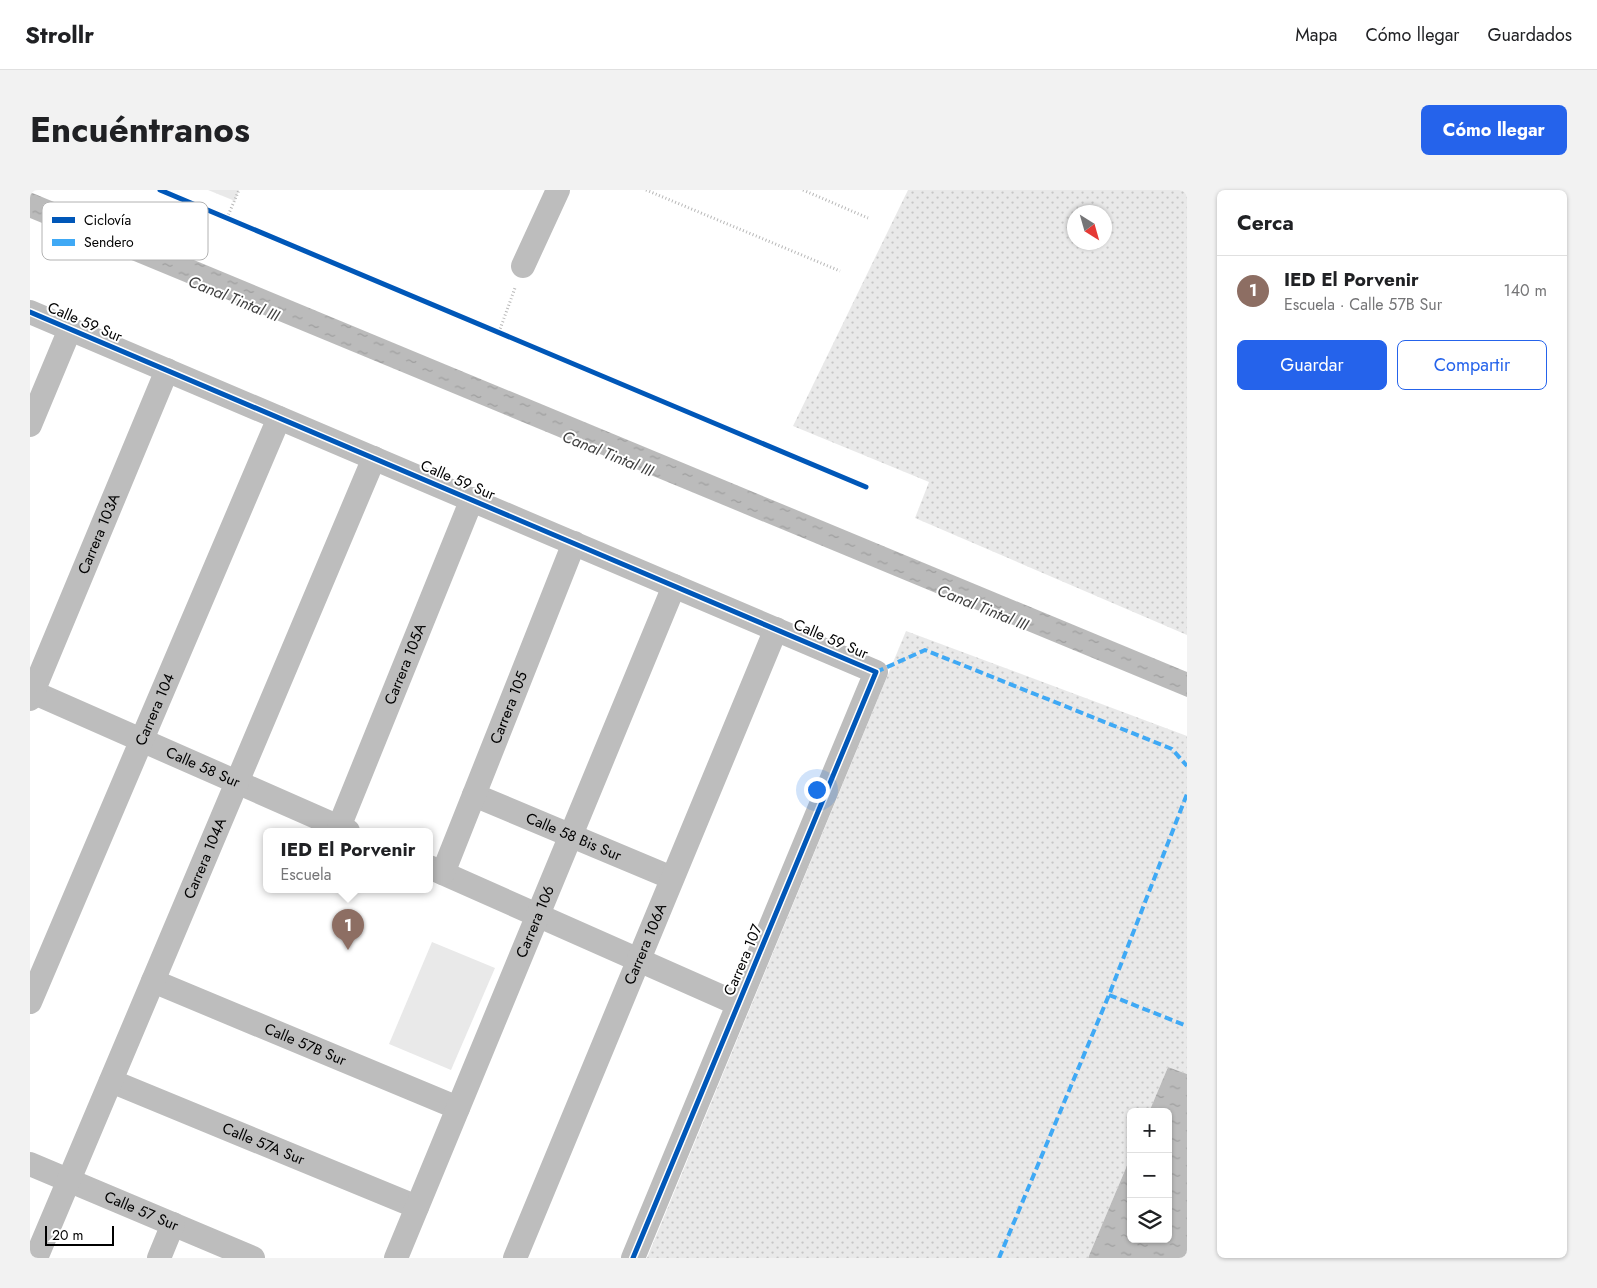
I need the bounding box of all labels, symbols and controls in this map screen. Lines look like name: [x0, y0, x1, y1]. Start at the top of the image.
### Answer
text: Strollr: [25, 17, 94, 52]
text: Mapa: [1295, 22, 1337, 48]
text: Cómo llegar: [1365, 22, 1460, 48]
text: Guardados: [1488, 22, 1572, 48]
text: Encuéntranos: [30, 105, 250, 155]
button: Cómo llegar: [1421, 105, 1567, 155]
legend: [42, 202, 208, 260]
north arrow: [1067, 205, 1112, 250]
text: Cerca: [1237, 208, 1294, 238]
text: Ciclovía: [84, 210, 131, 230]
text: Sendero: [84, 232, 134, 252]
text: IED El Porvenir: [1284, 266, 1419, 293]
water label: Canal Tintal III: [185, 270, 284, 328]
text: 1: [1249, 279, 1257, 302]
text: 140 m: [1504, 279, 1547, 302]
text: Escuela · Calle 57B Sur: [1284, 293, 1442, 316]
street label: Calle 59 Sur: [44, 296, 127, 348]
button: Guardar: [1237, 340, 1387, 390]
button: Compartir: [1397, 340, 1547, 390]
water label: Canal Tintal III: [559, 425, 658, 483]
street label: Calle 59 Sur: [417, 454, 500, 506]
street label: Carrera 103A: [72, 490, 126, 578]
water label: Canal Tintal III: [934, 579, 1033, 637]
street label: Calle 59 Sur: [790, 613, 873, 665]
street label: Carrera 105A: [379, 620, 432, 708]
street label: Carrera 105: [484, 668, 533, 747]
street label: Carrera 104: [130, 670, 180, 749]
street label: Calle 58 Sur: [162, 741, 244, 794]
your location: [804, 777, 830, 803]
street label: Calle 58 Bis Sur: [522, 807, 626, 867]
street label: Carrera 104A: [178, 814, 232, 902]
popup: [263, 828, 433, 893]
text: IED El Porvenir: [281, 836, 415, 863]
text: Escuela: [281, 863, 331, 886]
street label: Carrera 106: [510, 882, 560, 961]
street label: Carrera 106A: [619, 900, 672, 988]
pin: 1: [332, 909, 364, 950]
street label: Carrera 107: [718, 921, 768, 999]
street label: Calle 57B Sur: [261, 1018, 351, 1072]
map controls: [1127, 1108, 1172, 1243]
button: +: [1127, 1108, 1172, 1153]
street label: Calle 57A Sur: [219, 1117, 309, 1171]
button: −: [1127, 1153, 1172, 1198]
street label: Calle 57 Sur: [101, 1186, 183, 1237]
button: layers: [1127, 1198, 1172, 1243]
scale bar: [45, 1223, 114, 1246]
text: 20 m: [52, 1225, 84, 1245]

